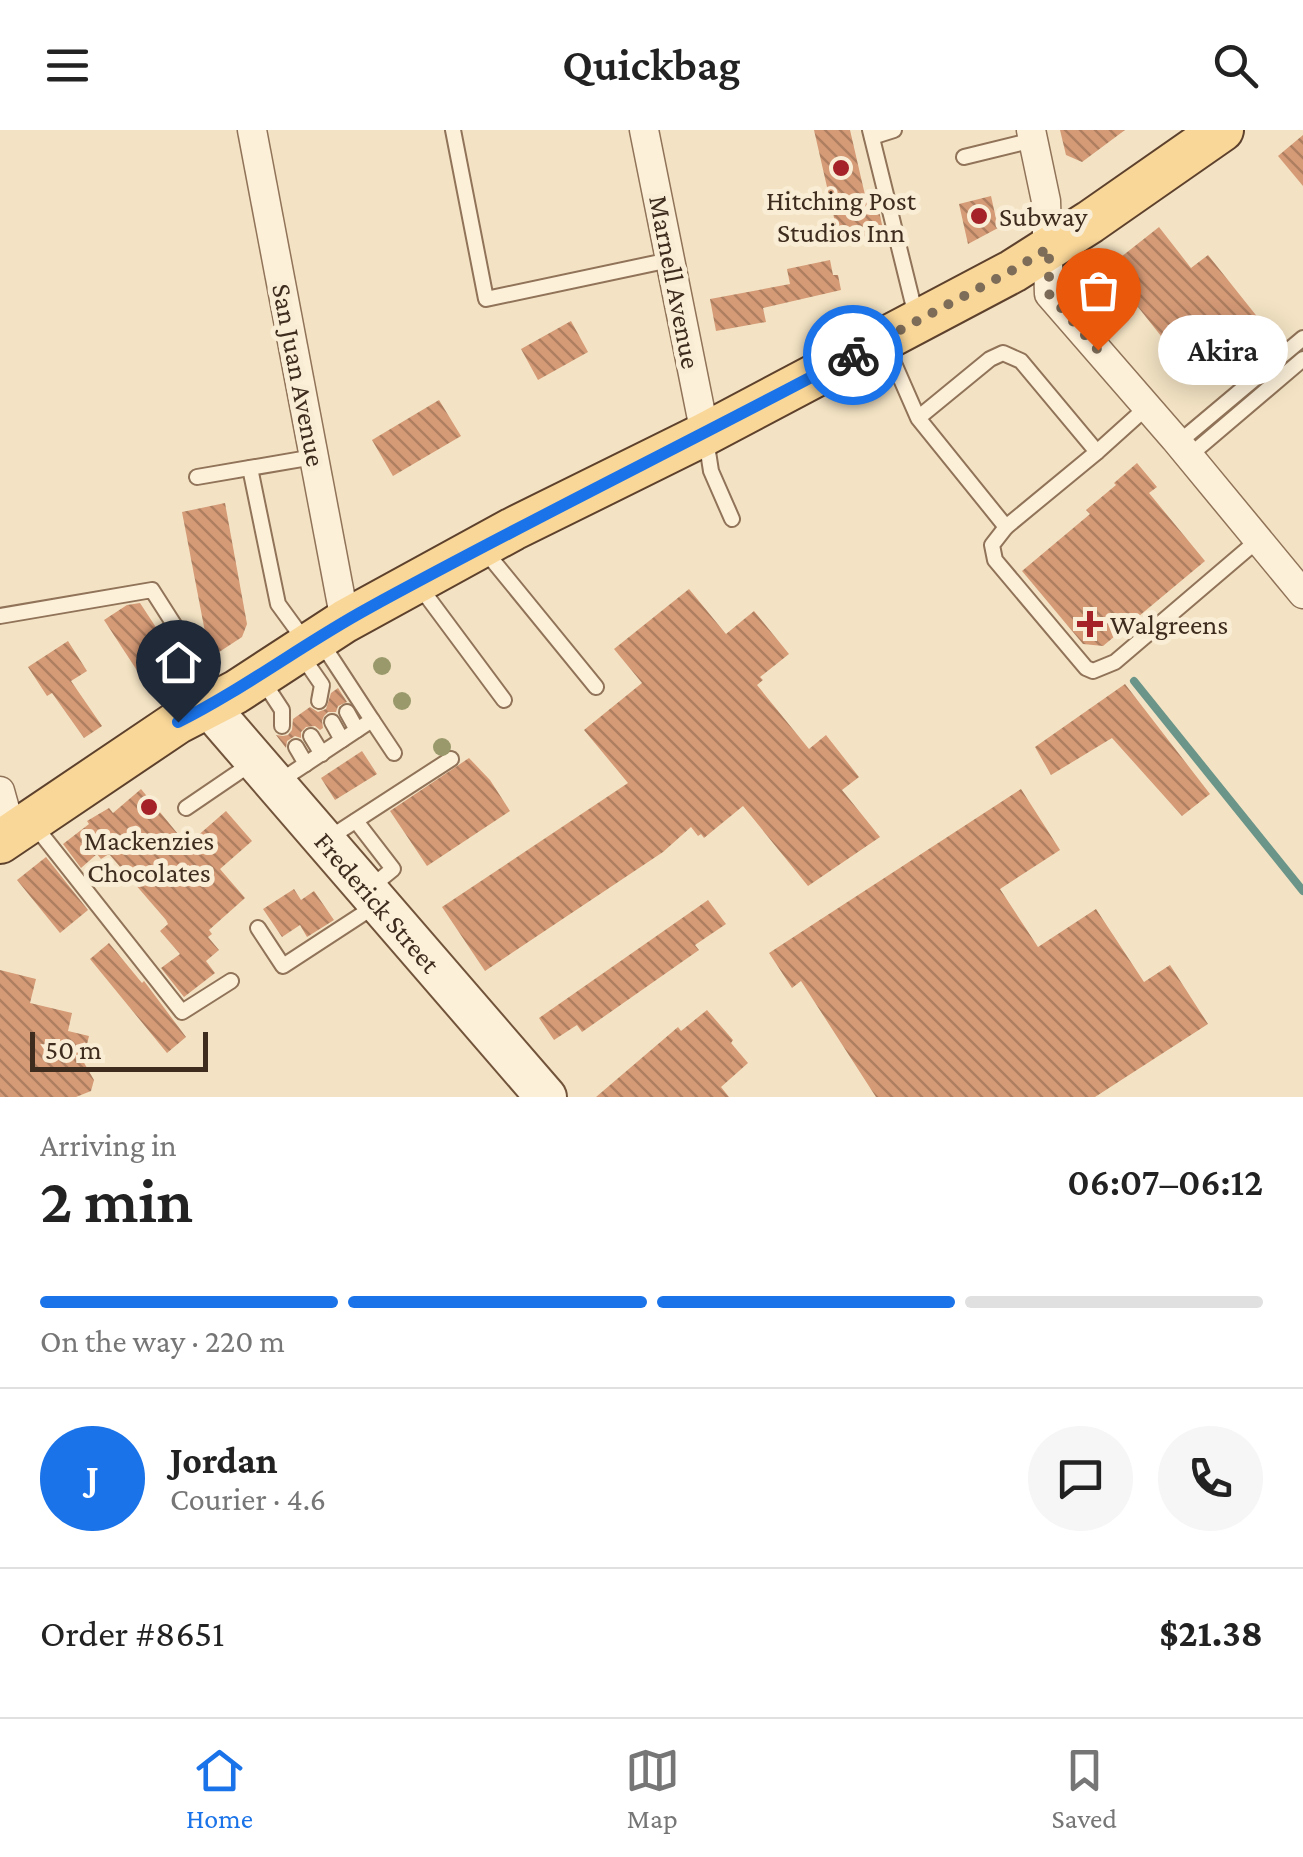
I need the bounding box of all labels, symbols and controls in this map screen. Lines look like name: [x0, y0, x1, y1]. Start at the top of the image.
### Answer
icon: menu: [40, 38, 95, 93]
icon: search: [1208, 38, 1263, 93]
text: Quickbag: [562, 40, 741, 90]
marker: Hitching Post Studios Inn: [830, 157, 852, 179]
place label: Hitching Post Studios Inn: [766, 185, 917, 248]
street label: Marnell Avenue: [643, 193, 707, 371]
place label: Subway: [999, 201, 1088, 232]
marker: Subway: [968, 205, 990, 227]
pin: [1056, 248, 1141, 351]
icon: bag: [1071, 263, 1126, 318]
street label: San Juan Avenue: [266, 281, 332, 469]
courier: [803, 305, 903, 405]
callout: Akira: [1158, 315, 1288, 385]
icon: bike: [826, 328, 881, 383]
text: Akira: [1187, 332, 1259, 368]
place label: Walgreens: [1110, 609, 1228, 640]
marker: Walgreens: [1079, 613, 1101, 635]
pin: [136, 620, 221, 723]
icon: home: [151, 635, 206, 690]
marker: Mackenzies Chocolates: [138, 796, 160, 818]
place label: Mackenzies Chocolates: [84, 825, 214, 888]
street label: Frederick Street: [309, 826, 447, 979]
scale bar: [30, 1027, 208, 1071]
text: 50 m: [45, 1034, 102, 1065]
text: Arriving in: [40, 1127, 177, 1163]
text: 06:07–06:12: [1067, 1161, 1263, 1203]
text: 2 min: [40, 1164, 193, 1236]
text: On the way · 220 m: [40, 1323, 285, 1359]
button: chat: [1028, 1426, 1133, 1531]
button: phone: [1158, 1426, 1263, 1531]
text: Jordan: [170, 1439, 278, 1481]
text: J: [86, 1457, 99, 1499]
text: Courier · 4.6: [170, 1481, 326, 1517]
text: Order #8651: [40, 1612, 225, 1654]
text: $21.38: [1159, 1612, 1263, 1654]
tab: Home: [186, 1743, 253, 1834]
tab: Map: [625, 1743, 680, 1834]
tab: Saved: [1051, 1743, 1117, 1834]

